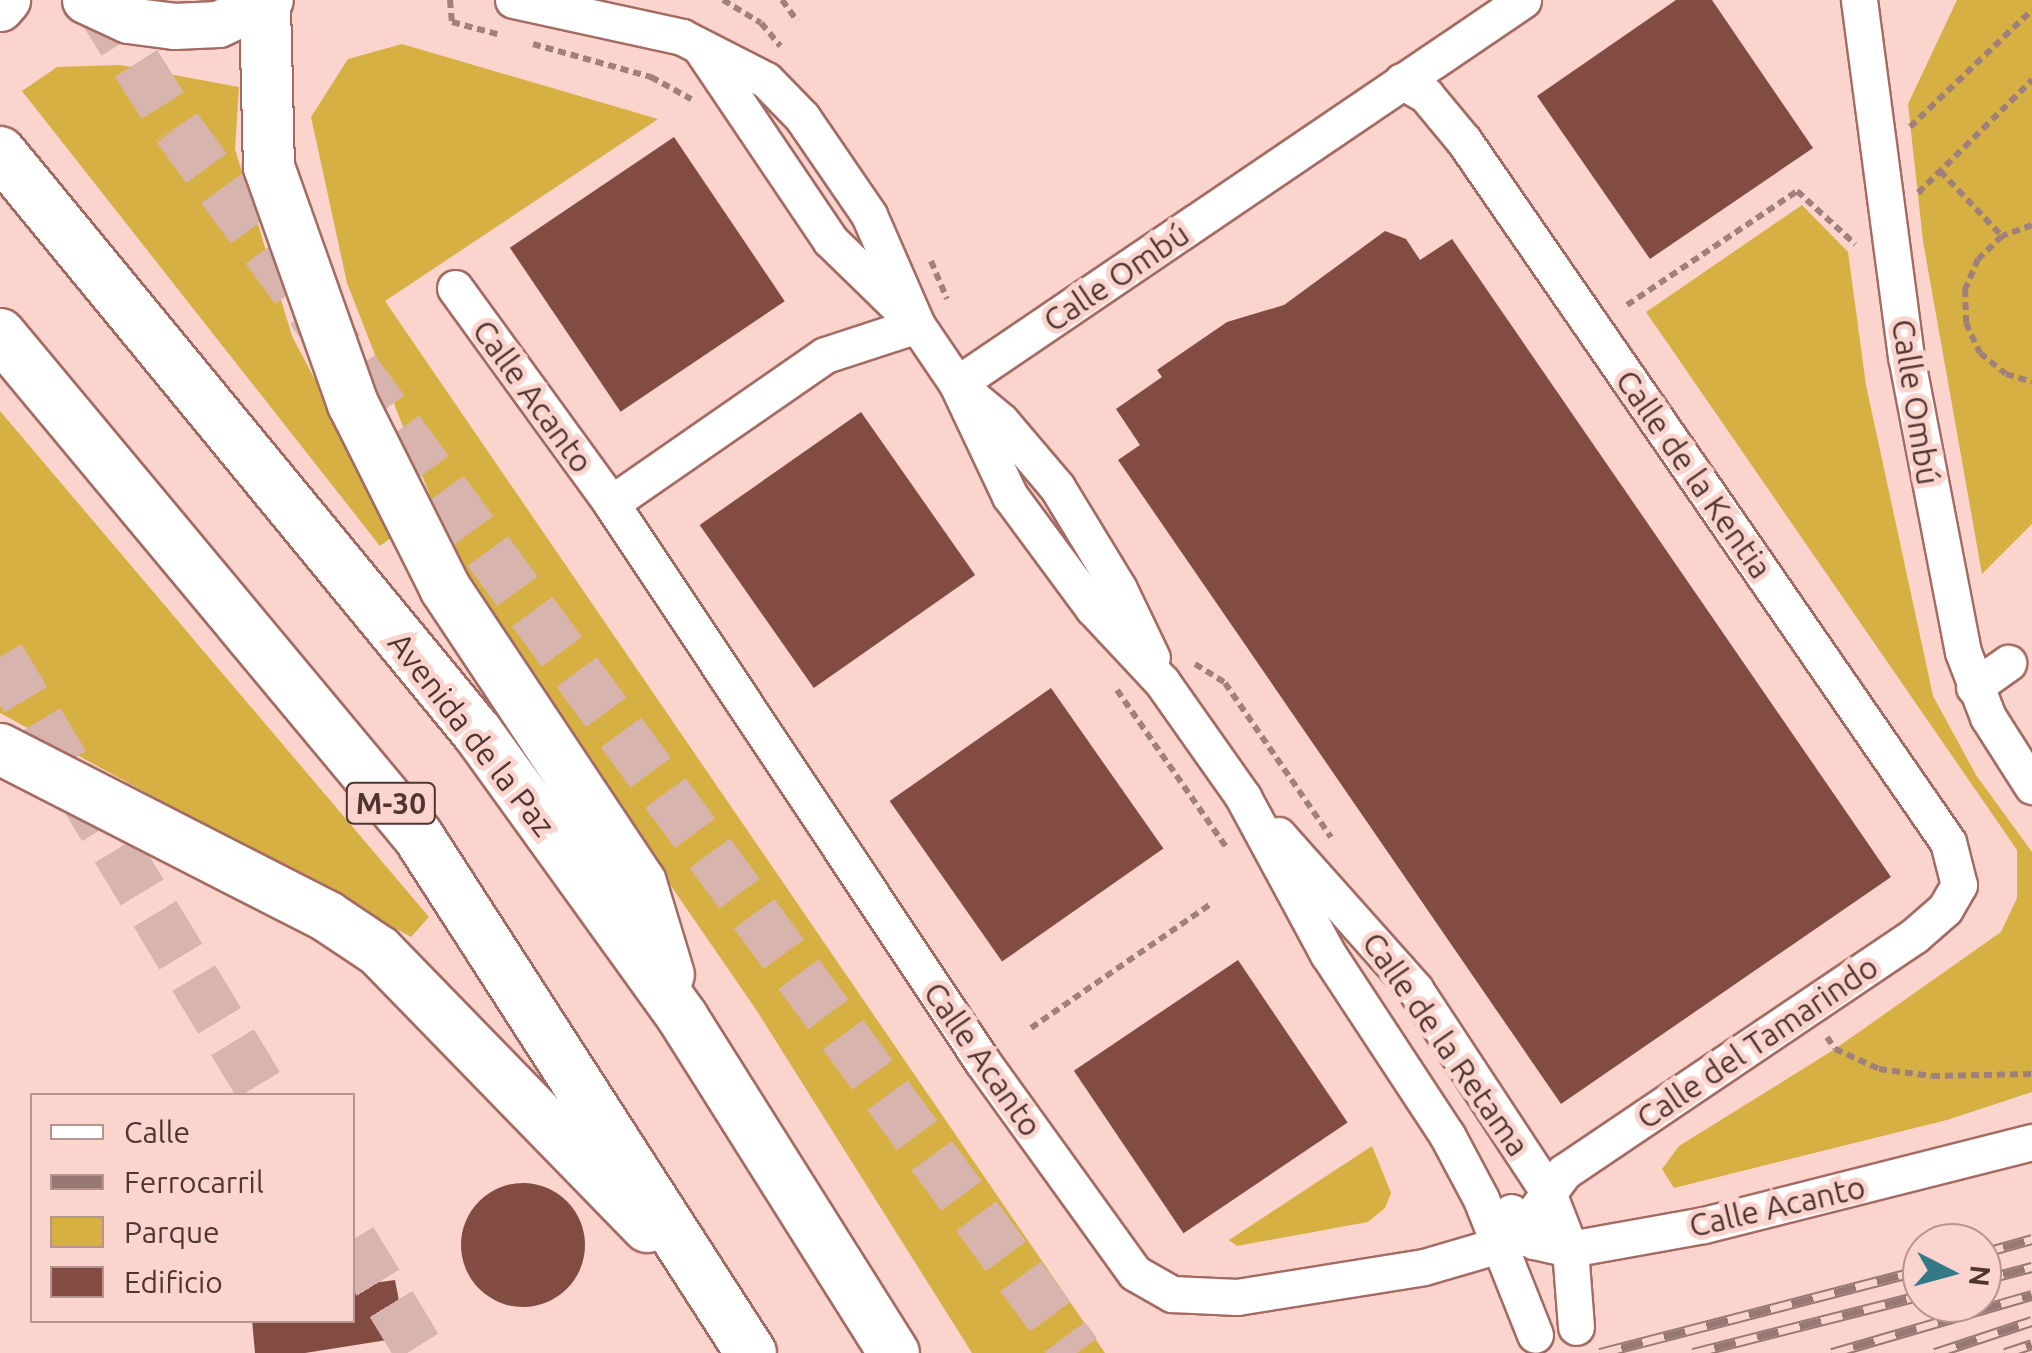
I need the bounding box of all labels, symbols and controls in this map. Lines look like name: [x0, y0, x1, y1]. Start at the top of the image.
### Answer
street label: Calle Ombú: [1036, 214, 1196, 340]
street label: Calle Acanto: [465, 312, 601, 480]
street label: Calle Ombú: [1884, 316, 1948, 488]
street label: Calle de la Kentia: [1608, 362, 1780, 586]
street label: Avenida de la Paz: [380, 624, 564, 844]
road number: M-30: [344, 778, 438, 828]
street label: Calle de la Retama: [1354, 925, 1538, 1163]
street label: Calle del Tamarindo: [1629, 947, 1885, 1137]
street label: Calle Acanto: [916, 975, 1050, 1143]
legend: [30, 1093, 355, 1323]
text: Calle: [124, 1115, 190, 1149]
text: Ferrocarril: [124, 1165, 264, 1199]
street label: Calle Acanto: [1685, 1167, 1869, 1245]
text: Parque: [124, 1215, 220, 1249]
north arrow: [1902, 1223, 2002, 1323]
text: N: [1964, 1264, 1997, 1288]
text: Edificio: [124, 1265, 223, 1299]

